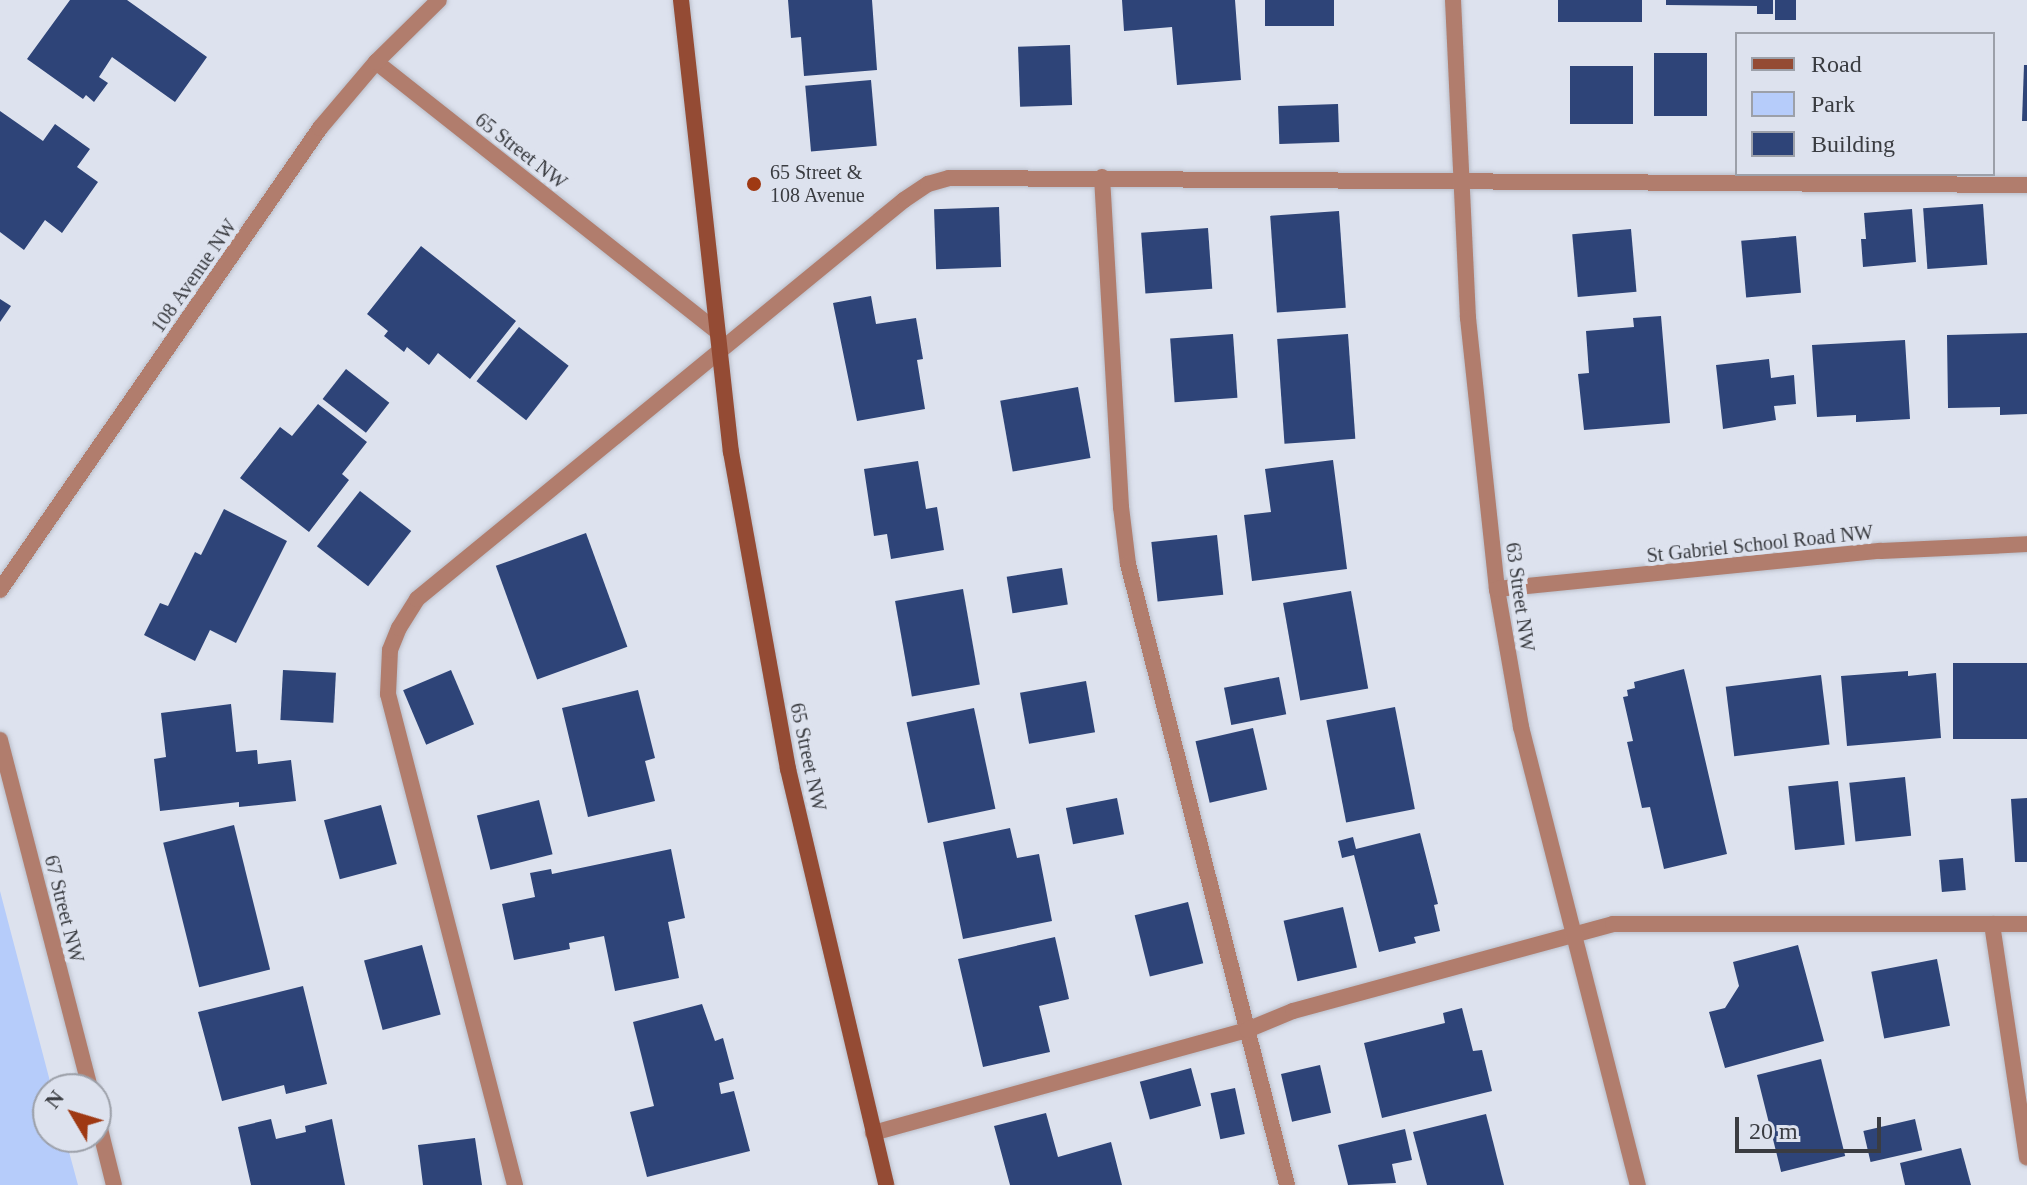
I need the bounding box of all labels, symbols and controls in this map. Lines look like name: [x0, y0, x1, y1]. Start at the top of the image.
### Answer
legend: [1735, 32, 1995, 176]
text: Road: [1811, 51, 1862, 77]
text: Park: [1811, 91, 1855, 117]
street label: 65 Street NW: [470, 108, 572, 194]
text: Building: [1811, 131, 1895, 157]
place label: 65 Street & 108 Avenue: [770, 160, 866, 207]
marker: 65 Street & 108 Avenue: [745, 175, 763, 193]
street label: 108 Avenue NW: [146, 214, 242, 338]
street label: St Gabriel School Road NW: [1645, 520, 1875, 568]
street label: 63 Street NW: [1500, 541, 1540, 653]
street label: 65 Street NW: [785, 701, 831, 813]
street label: 67 Street NW: [39, 853, 89, 965]
north arrow: [32, 1073, 112, 1153]
text: N: [40, 1085, 69, 1113]
scale bar: [1739, 1101, 1885, 1151]
text: 20 m: [1749, 1118, 1798, 1144]

